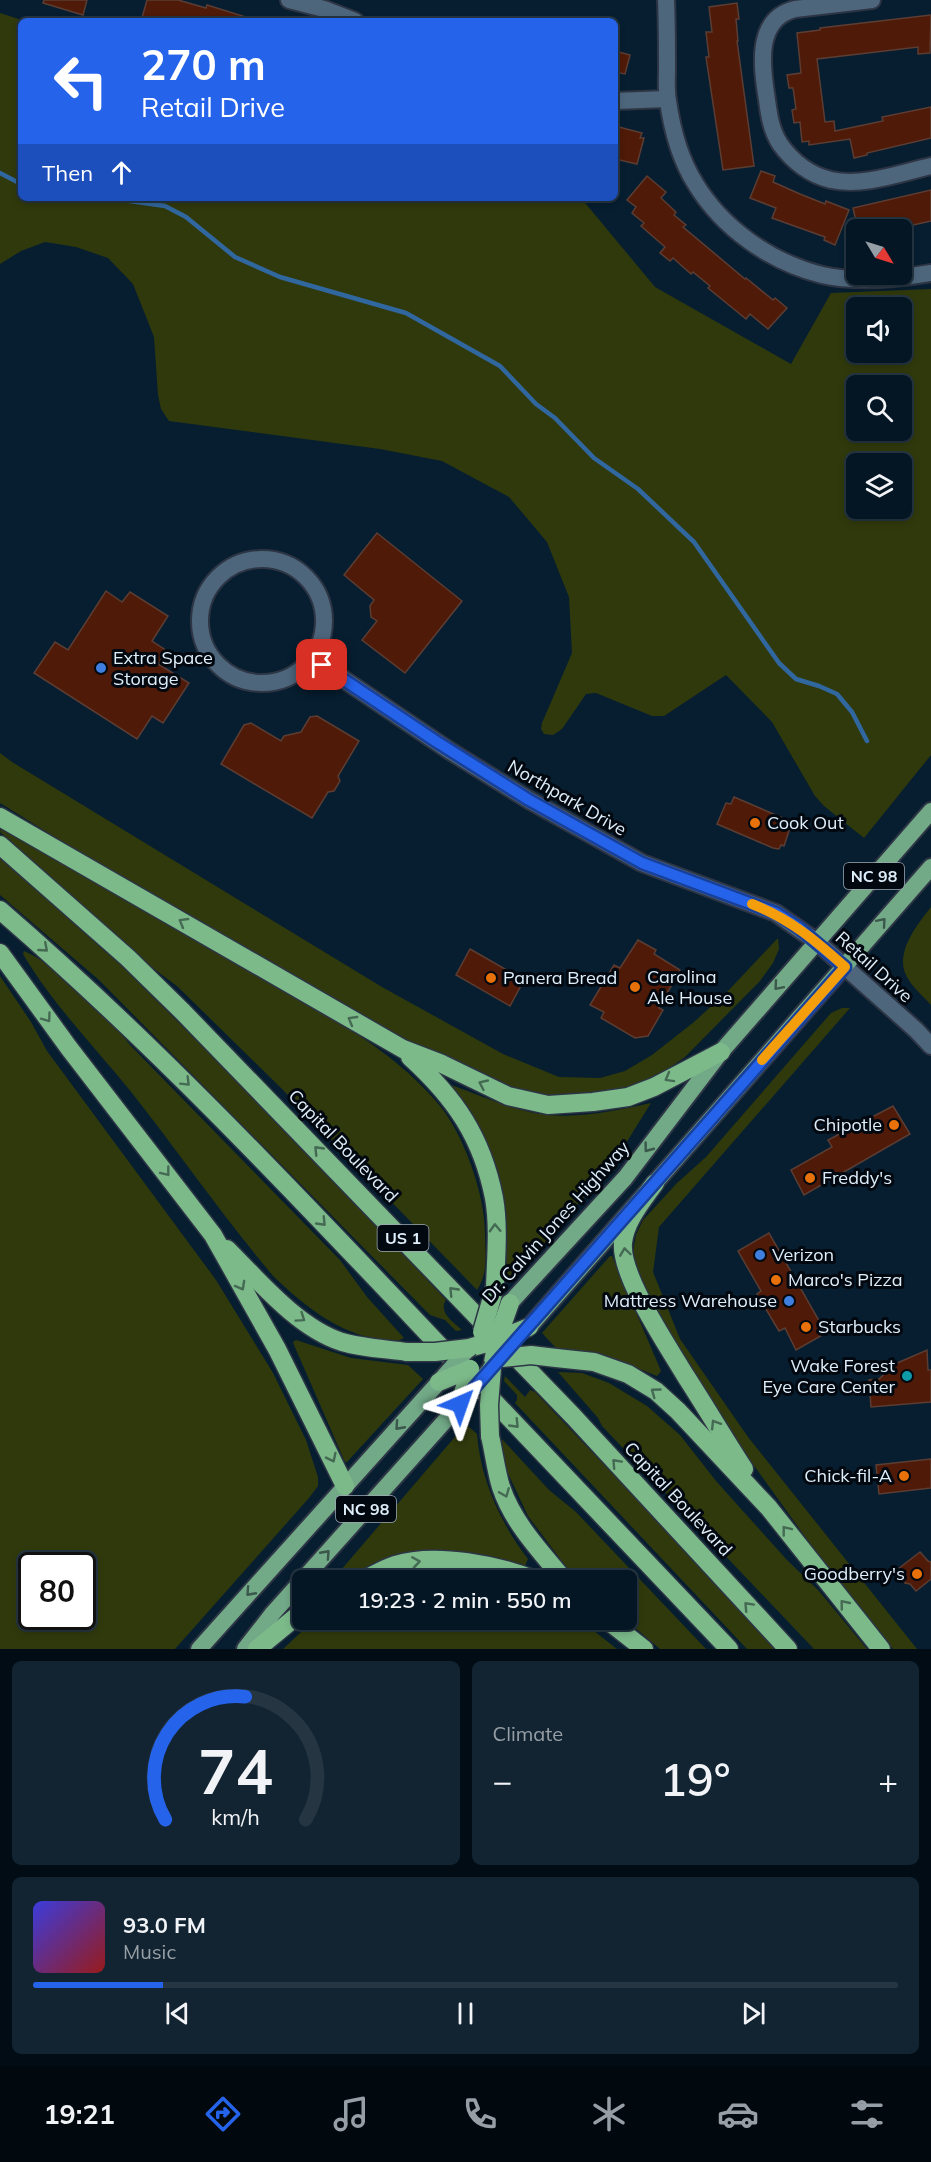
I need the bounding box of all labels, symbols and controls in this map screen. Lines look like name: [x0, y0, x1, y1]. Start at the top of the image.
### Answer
text: 270 m: [141, 38, 266, 91]
icon: left: [42, 42, 120, 120]
text: Retail Drive: [141, 90, 285, 124]
icon: ahead: [105, 156, 138, 189]
text: Then: [42, 159, 93, 187]
north arrow: [846, 219, 912, 285]
map controls: [846, 219, 912, 519]
button: sound: [846, 297, 912, 363]
button: search: [846, 375, 912, 441]
button: layers: [846, 453, 912, 519]
pin: [296, 639, 347, 690]
place label: Extra Space Storage: [113, 646, 213, 690]
icon: arrive: [305, 648, 338, 681]
marker: Extra Space Storage: [94, 661, 108, 675]
street label: Northpark Drive: [504, 754, 631, 841]
place label: Cook Out: [767, 811, 844, 834]
marker: Cook Out: [748, 816, 762, 830]
road number: NC 98: [844, 863, 904, 889]
one-way arrow: [179, 918, 189, 930]
one-way arrow: [875, 918, 886, 929]
street label: Retail Drive: [831, 926, 918, 1007]
one-way arrow: [37, 941, 48, 952]
place label: Carolina Ale House: [647, 965, 732, 1009]
place label: Panera Bread: [503, 966, 617, 989]
marker: Panera Bread: [484, 971, 498, 985]
one-way arrow: [775, 979, 786, 990]
marker: Carolina Ale House: [628, 980, 642, 994]
one-way arrow: [40, 1011, 51, 1022]
one-way arrow: [348, 1016, 358, 1027]
one-way arrow: [665, 1071, 675, 1082]
one-way arrow: [180, 1075, 190, 1086]
one-way arrow: [478, 1079, 489, 1091]
street label: Capital Boulevard: [284, 1084, 403, 1207]
place label: Chipotle: [813, 1113, 882, 1136]
marker: Chipotle: [887, 1118, 901, 1132]
street label: Dr. Calvin Jones Highway: [477, 1136, 635, 1307]
one-way arrow: [644, 1142, 655, 1153]
one-way arrow: [314, 1147, 325, 1157]
one-way arrow: [159, 1165, 170, 1176]
place label: Freddy's: [822, 1166, 892, 1189]
marker: Freddy's: [803, 1171, 817, 1185]
one-way arrow: [315, 1215, 326, 1226]
one-way arrow: [489, 1224, 501, 1233]
road number: US 1: [378, 1225, 428, 1251]
place label: Verizon: [772, 1243, 834, 1266]
one-way arrow: [619, 1248, 631, 1257]
marker: Verizon: [753, 1248, 767, 1262]
place label: Marco's Pizza: [788, 1268, 903, 1291]
marker: Marco's Pizza: [769, 1273, 783, 1287]
one-way arrow: [234, 1280, 245, 1291]
one-way arrow: [449, 1287, 460, 1298]
place label: Mattress Warehouse: [604, 1289, 777, 1312]
marker: Mattress Warehouse: [782, 1294, 796, 1308]
one-way arrow: [295, 1311, 306, 1322]
place label: Starbucks: [818, 1315, 901, 1338]
marker: Starbucks: [799, 1320, 813, 1334]
place label: Wake Forest Eye Care Center: [762, 1354, 895, 1398]
marker: Wake Forest Eye Care Center: [900, 1369, 914, 1383]
position arrow: [428, 1372, 492, 1436]
one-way arrow: [650, 1388, 661, 1399]
one-way arrow: [507, 1417, 518, 1428]
one-way arrow: [395, 1419, 406, 1429]
one-way arrow: [711, 1420, 723, 1430]
street label: Capital Boulevard: [619, 1437, 737, 1561]
one-way arrow: [325, 1452, 337, 1463]
one-way arrow: [612, 1459, 623, 1470]
place label: Chick-fil-A: [804, 1464, 892, 1487]
marker: Chick-fil-A: [897, 1469, 911, 1483]
one-way arrow: [498, 1487, 510, 1498]
road number: NC 98: [336, 1496, 396, 1522]
one-way arrow: [782, 1525, 793, 1536]
one-way arrow: [319, 1550, 330, 1561]
speed limit sign: 80: [18, 1552, 96, 1630]
one-way arrow: [410, 1556, 420, 1569]
place label: Goodberry's: [804, 1562, 905, 1585]
marker: Goodberry's: [910, 1567, 924, 1581]
one-way arrow: [246, 1585, 257, 1595]
text: 19:23 · 2 min · 550 m: [357, 1586, 572, 1614]
one-way arrow: [841, 1599, 852, 1610]
one-way arrow: [744, 1602, 755, 1613]
text: Climate: [493, 1721, 563, 1746]
text: 74: [198, 1731, 273, 1810]
text: 19°: [660, 1751, 731, 1807]
text: −: [493, 1760, 512, 1801]
text: +: [878, 1760, 898, 1801]
text: km/h: [211, 1803, 260, 1830]
text: 93.0 FM: [123, 1911, 206, 1939]
text: Music: [123, 1939, 176, 1964]
icon: previous: [161, 1997, 194, 2030]
icon: pause: [449, 1997, 482, 2030]
icon: next: [737, 1997, 770, 2030]
icon: directions: [202, 2093, 244, 2135]
icon: music: [330, 2093, 372, 2135]
icon: phone: [459, 2093, 501, 2135]
icon: climate: [588, 2093, 630, 2135]
icon: car: [717, 2093, 759, 2135]
icon: filters: [846, 2093, 888, 2135]
text: 19:21: [43, 2097, 115, 2131]

